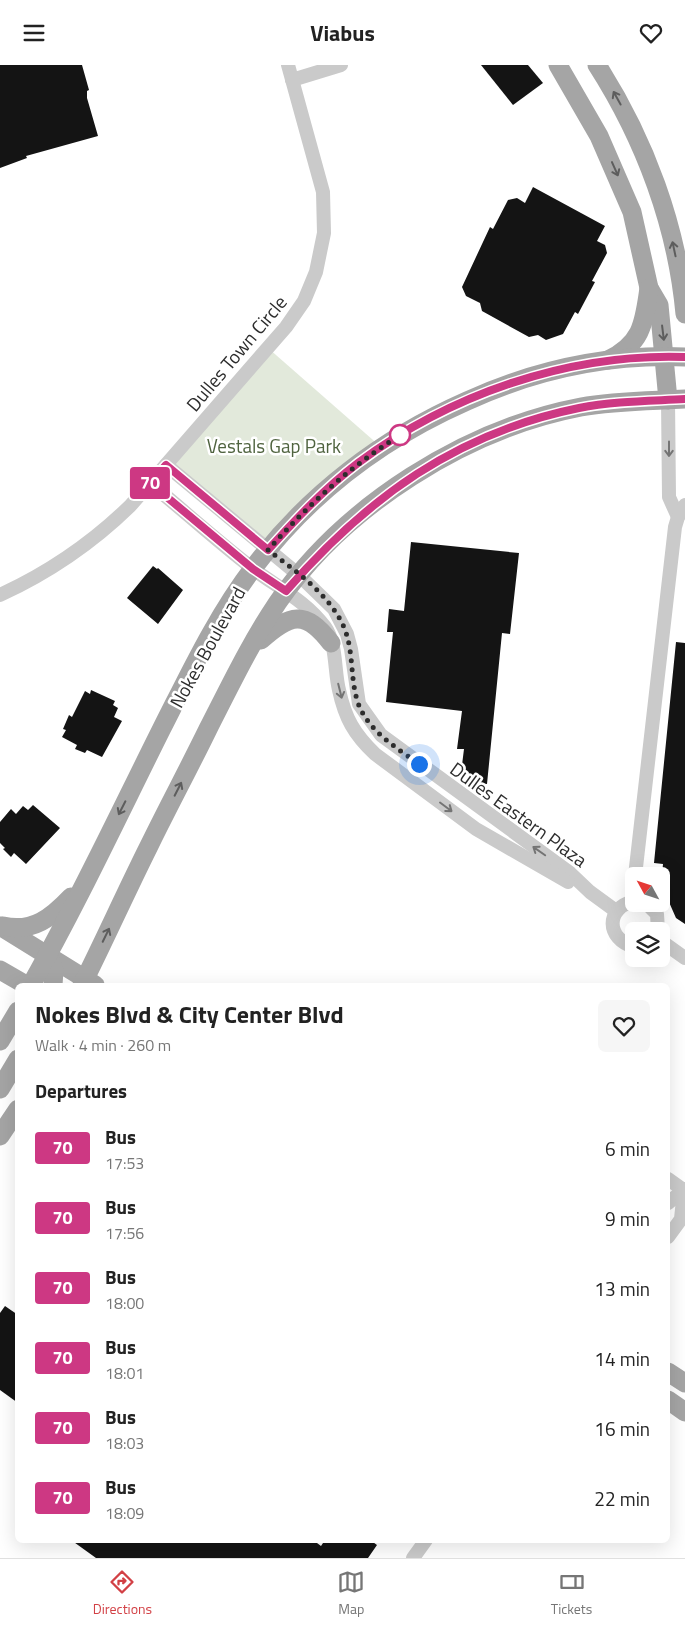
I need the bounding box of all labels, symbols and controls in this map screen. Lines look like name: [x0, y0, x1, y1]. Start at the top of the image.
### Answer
text: Viabus: [310, 16, 375, 50]
icon: menu: [20, 19, 48, 47]
icon: heart: [637, 19, 665, 47]
one-way arrow: [612, 90, 622, 105]
one-way arrow: [611, 161, 621, 176]
one-way arrow: [669, 241, 679, 257]
street label: Dulles Town Circle: [179, 289, 293, 417]
one-way arrow: [658, 325, 668, 341]
unlabelled marker: [389, 424, 411, 446]
park label: Vestals Gap Park: [207, 431, 341, 460]
one-way arrow: [664, 440, 674, 456]
line badge: 70: [128, 467, 172, 499]
text: 70: [140, 469, 160, 496]
street label: Nokes Boulevard: [162, 581, 252, 713]
one-way arrow: [336, 682, 345, 698]
your location: [407, 752, 432, 777]
street label: Dulles Eastern Plaza: [444, 754, 594, 874]
one-way arrow: [173, 781, 183, 796]
one-way arrow: [117, 800, 126, 815]
one-way arrow: [439, 801, 452, 812]
one-way arrow: [532, 846, 546, 856]
north arrow: [625, 867, 670, 913]
map controls: [625, 867, 670, 967]
button: layers: [625, 922, 670, 967]
one-way arrow: [101, 927, 111, 942]
text: Nokes Blvd & City Center Blvd: [35, 996, 344, 1032]
button: heart: [598, 1000, 650, 1052]
text: Walk · 4 min · 260 m: [35, 1033, 171, 1057]
text: Departures: [35, 1076, 127, 1105]
text: Bus: [105, 1122, 136, 1151]
text: 70: [52, 1134, 73, 1161]
text: 6 min: [605, 1134, 650, 1163]
text: 17:53: [105, 1151, 144, 1175]
text: Bus: [105, 1192, 136, 1221]
text: 70: [52, 1204, 73, 1231]
text: 9 min: [605, 1204, 650, 1233]
text: 17:56: [105, 1221, 144, 1245]
text: Bus: [105, 1262, 136, 1291]
text: 70: [52, 1274, 73, 1301]
text: 13 min: [594, 1274, 650, 1303]
text: 18:00: [105, 1291, 144, 1315]
text: Bus: [105, 1332, 136, 1361]
text: 70: [52, 1344, 73, 1371]
text: 14 min: [594, 1344, 650, 1373]
text: 18:01: [105, 1361, 144, 1385]
text: Bus: [105, 1402, 136, 1431]
text: 70: [52, 1414, 73, 1441]
text: 16 min: [594, 1414, 650, 1443]
text: 18:03: [105, 1431, 144, 1455]
text: Bus: [105, 1472, 136, 1501]
text: 70: [52, 1484, 73, 1511]
text: 22 min: [594, 1484, 650, 1513]
text: 18:09: [105, 1501, 144, 1525]
tab: Directions: [93, 1568, 152, 1619]
tab: Map: [337, 1568, 365, 1619]
tab: Tickets: [551, 1568, 592, 1619]

